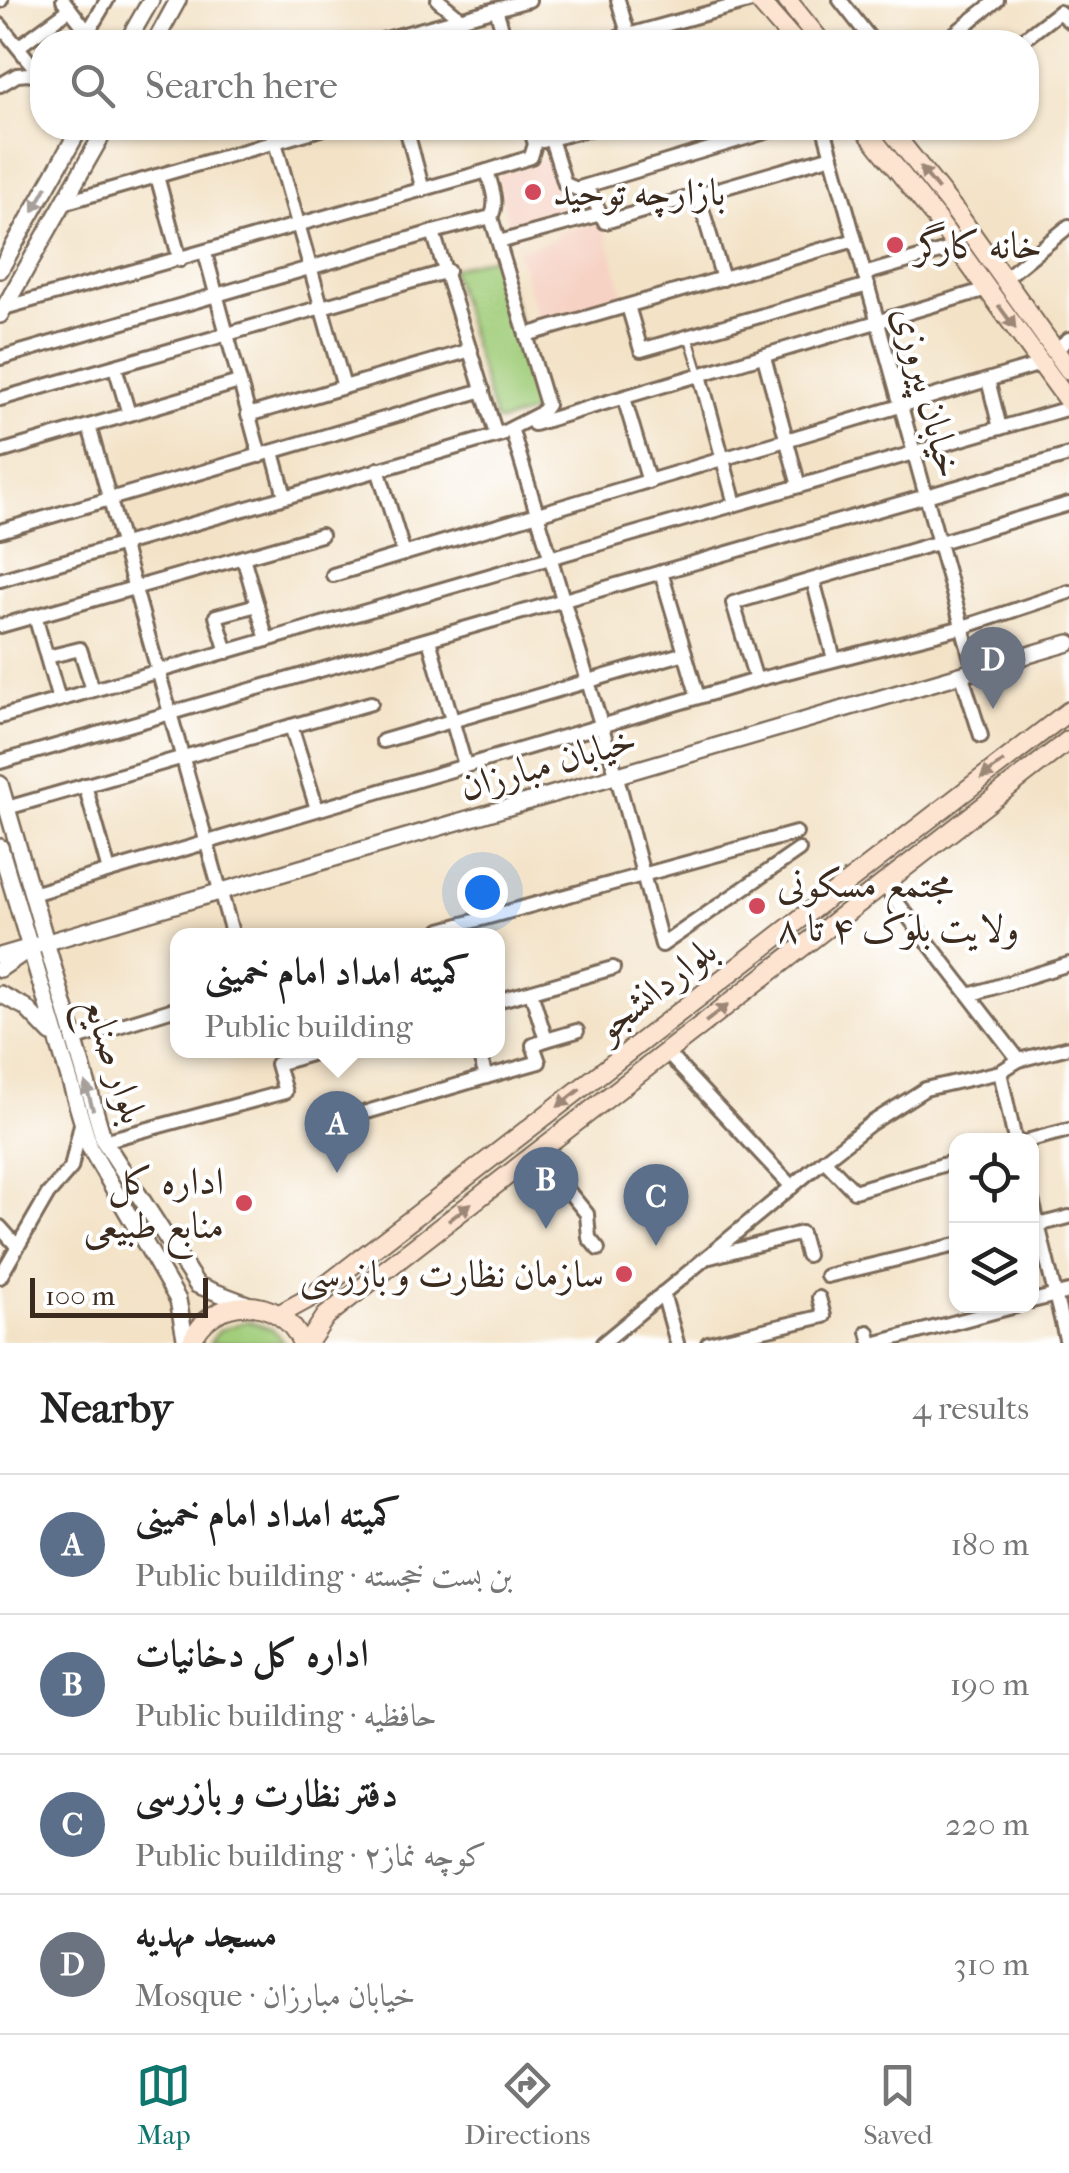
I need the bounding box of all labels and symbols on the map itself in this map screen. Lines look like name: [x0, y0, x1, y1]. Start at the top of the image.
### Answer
one-way arrow: [919, 165, 940, 190]
place label: بازارچه توحید: [553, 170, 725, 218]
marker: بازارچه توحید: [522, 181, 544, 203]
one-way arrow: [31, 184, 48, 213]
place label: خانه کارگر: [911, 221, 1042, 268]
marker: خانه کارگر: [884, 234, 906, 256]
street label: خیابان پیروزی: [880, 301, 973, 484]
one-way arrow: [997, 304, 1016, 330]
pin: D: [960, 626, 1026, 709]
street label: خیابان مبارزان: [454, 716, 642, 810]
one-way arrow: [979, 760, 1005, 780]
place label: مجتمع مسکونی ولایت بلوک ۴ تا ۸: [777, 862, 1019, 952]
your location: [457, 867, 508, 918]
marker: مجتمع مسکونی ولایت بلوک ۴ تا ۸: [746, 895, 768, 917]
street label: بلواردانشجو: [584, 928, 726, 1053]
street label: بلوار صنایع: [63, 991, 157, 1133]
one-way arrow: [704, 1003, 730, 1024]
one-way arrow: [81, 1080, 97, 1111]
one-way arrow: [556, 1087, 582, 1108]
pin: A: [304, 1090, 370, 1173]
pin: B: [514, 1146, 578, 1229]
place label: اداره کل منابع طبیعی: [84, 1159, 224, 1259]
pin: C: [624, 1164, 688, 1246]
marker: اداره کل منابع طبیعی: [233, 1192, 255, 1214]
one-way arrow: [447, 1203, 473, 1223]
place label: سازمان نظارت و بازرسی: [299, 1252, 604, 1301]
marker: سازمان نظارت و بازرسی: [613, 1263, 635, 1285]
scale bar: [30, 1273, 208, 1318]

